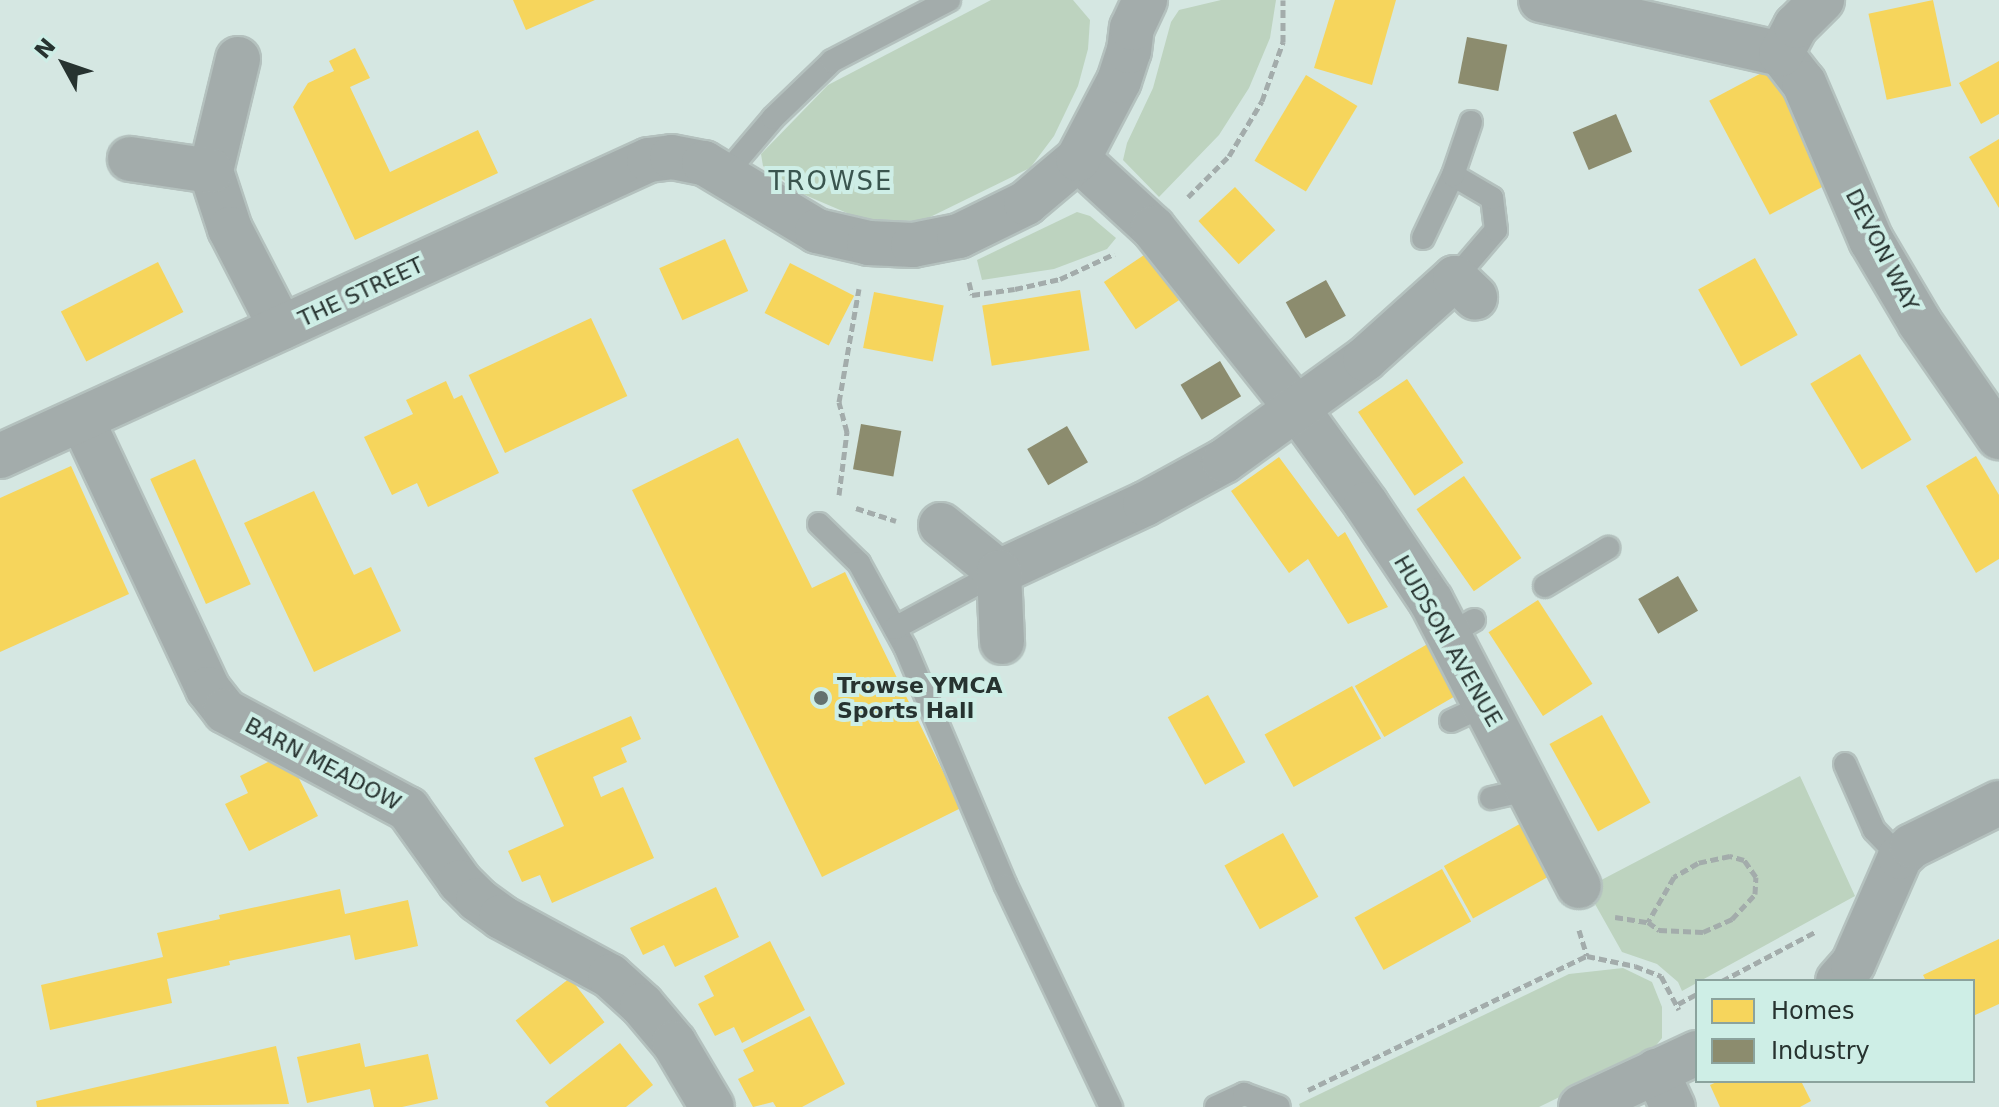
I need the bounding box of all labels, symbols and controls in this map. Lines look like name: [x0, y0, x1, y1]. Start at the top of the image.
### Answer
north arrow: [24, 24, 104, 104]
text: N: [30, 33, 61, 63]
district label: TROWSE: [768, 166, 894, 198]
street label: DEVON WAY: [1840, 184, 1924, 316]
street label: THE STREET: [294, 252, 428, 332]
street label: HUDSON AVENUE: [1388, 551, 1508, 731]
place label: Trowse YMCA Sports Hall: [837, 672, 1003, 724]
marker: Trowse YMCA Sports Hall: [812, 689, 830, 707]
street label: BARN MEADOW: [241, 712, 405, 816]
legend: [1695, 979, 1975, 1083]
text: Homes: [1771, 997, 1854, 1025]
text: Industry: [1771, 1037, 1870, 1065]

